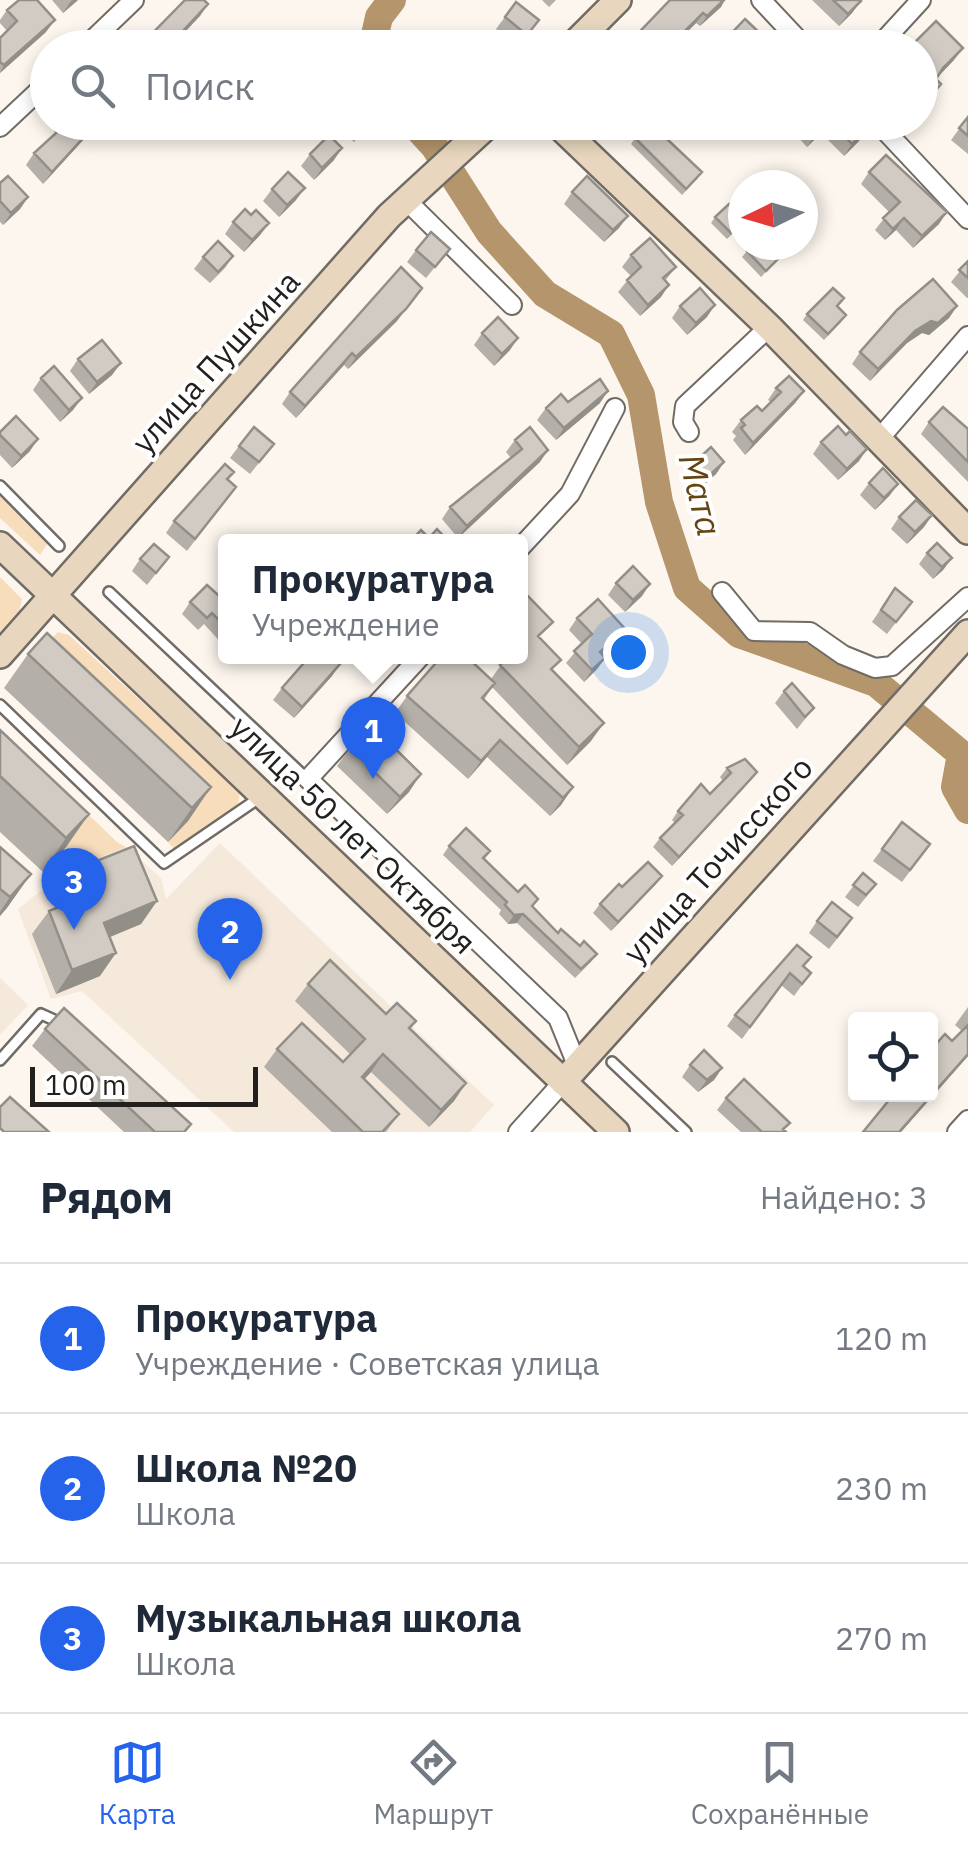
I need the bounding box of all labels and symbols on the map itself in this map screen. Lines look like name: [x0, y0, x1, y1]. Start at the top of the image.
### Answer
north arrow: [728, 170, 818, 260]
street label: улица Пушкина: [122, 261, 309, 462]
water label: Мата: [669, 449, 733, 541]
your location: [603, 627, 654, 678]
pin: 1: [340, 696, 406, 779]
street label: улица 50 лет Октября: [222, 706, 486, 963]
street label: улица Точисского: [613, 747, 821, 972]
pin: 3: [42, 848, 106, 930]
pin: 2: [198, 898, 262, 980]
scale bar: [30, 1062, 258, 1106]

